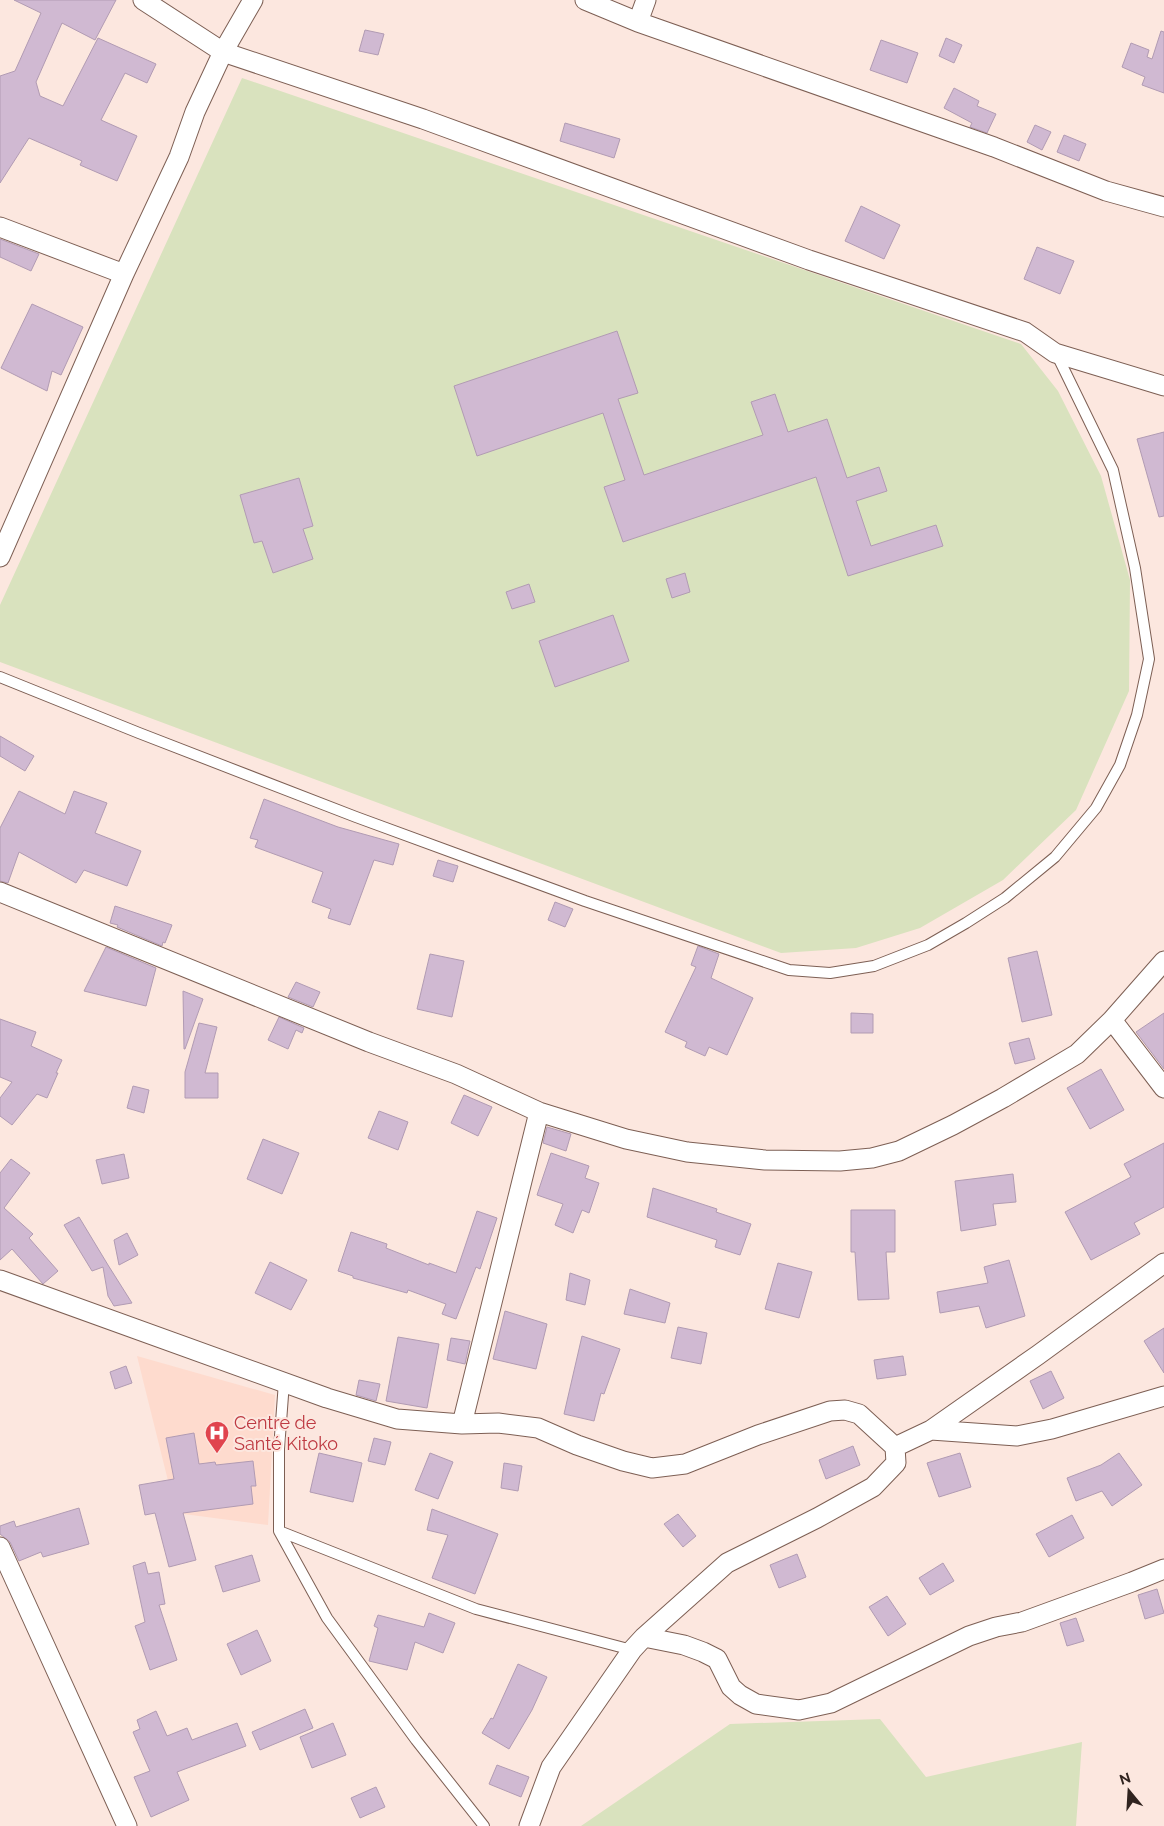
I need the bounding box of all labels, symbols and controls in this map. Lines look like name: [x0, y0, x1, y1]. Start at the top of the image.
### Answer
place label: Centre de Santé Kitoko: [234, 1412, 338, 1454]
hospital icon: Centre de Santé Kitoko: [204, 1420, 230, 1454]
north arrow: [1104, 1766, 1154, 1816]
text: N: [1117, 1769, 1133, 1788]

